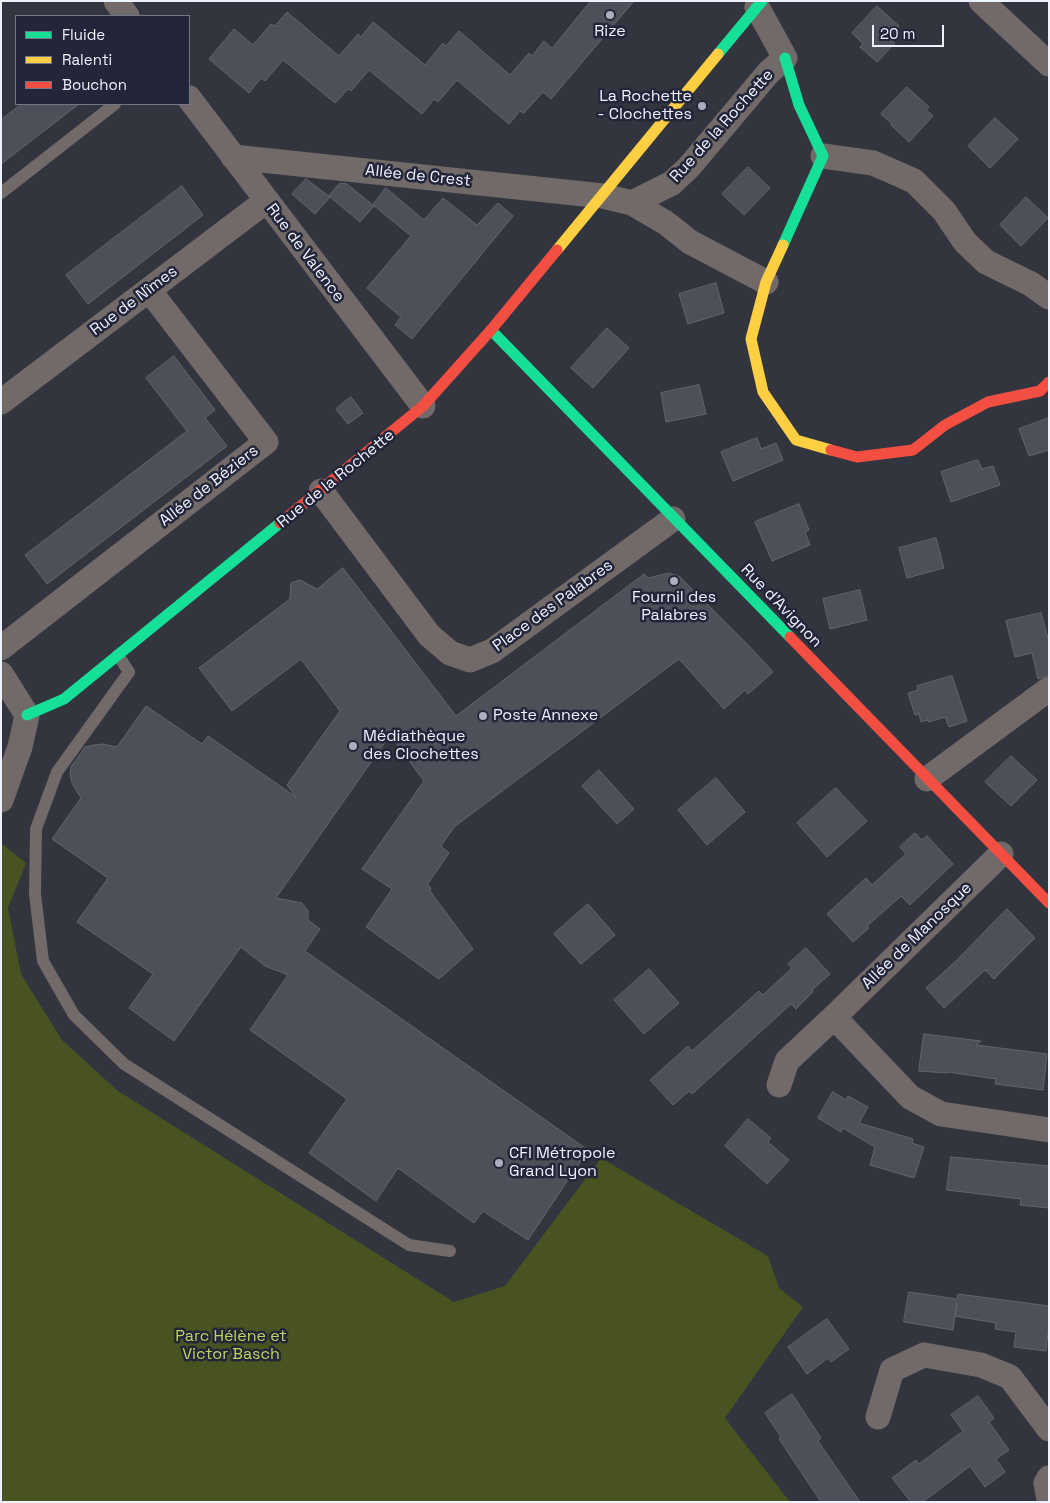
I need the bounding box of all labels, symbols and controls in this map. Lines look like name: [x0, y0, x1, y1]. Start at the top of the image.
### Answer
marker: Rize: [604, 9, 616, 21]
legend: [15, 15, 190, 105]
scale bar: [875, 15, 948, 47]
place label: Rize: [594, 22, 626, 42]
text: 20 m: [880, 24, 915, 43]
text: Fluide: [62, 25, 105, 44]
text: Ralenti: [62, 50, 112, 69]
street label: Rue de la Rochette: [666, 66, 778, 186]
text: Bouchon: [62, 75, 127, 94]
place label: La Rochette - Clochettes: [597, 87, 692, 125]
marker: La Rochette - Clochettes: [696, 100, 708, 112]
street label: Allée de Crest: [364, 161, 472, 191]
street label: Rue de Valence: [262, 200, 348, 306]
street label: Rue de Nîmes: [87, 262, 181, 340]
street label: Rue de la Rochette: [273, 426, 399, 532]
street label: Allée de Béziers: [156, 441, 262, 531]
street label: Place des Palabres: [489, 556, 617, 656]
street label: Rue d'Avignon: [736, 560, 826, 652]
marker: Fournil des Palabres: [668, 575, 680, 587]
place label: Fournil des Palabres: [632, 588, 716, 626]
place label: Poste Annexe: [493, 706, 598, 726]
marker: Poste Annexe: [477, 710, 489, 722]
place label: Médiathèque des Clochettes: [363, 727, 479, 765]
marker: Médiathèque des Clochettes: [347, 740, 359, 752]
street label: Allée de Manosque: [858, 879, 976, 993]
place label: CFI Métropole Grand Lyon: [509, 1144, 616, 1182]
marker: CFI Métropole Grand Lyon: [493, 1157, 505, 1169]
park label: Parc Hélène et Victor Basch: [175, 1327, 287, 1365]

